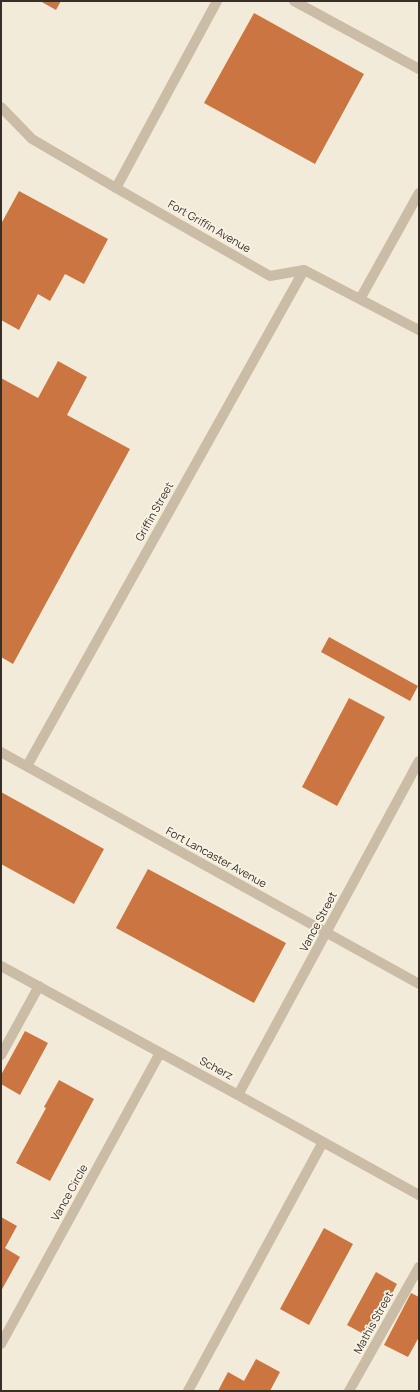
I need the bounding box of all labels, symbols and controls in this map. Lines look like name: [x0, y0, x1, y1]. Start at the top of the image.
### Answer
street label: Fort Griffin Avenue: [165, 198, 253, 256]
street label: Griffin Street: [133, 480, 177, 544]
street label: Fort Lancaster Avenue: [163, 825, 269, 891]
street label: Vance Street: [298, 890, 340, 954]
street label: Scherz: [197, 1055, 235, 1083]
street label: Vance Circle: [49, 1162, 91, 1224]
street label: Mathis Street: [351, 1290, 397, 1356]

